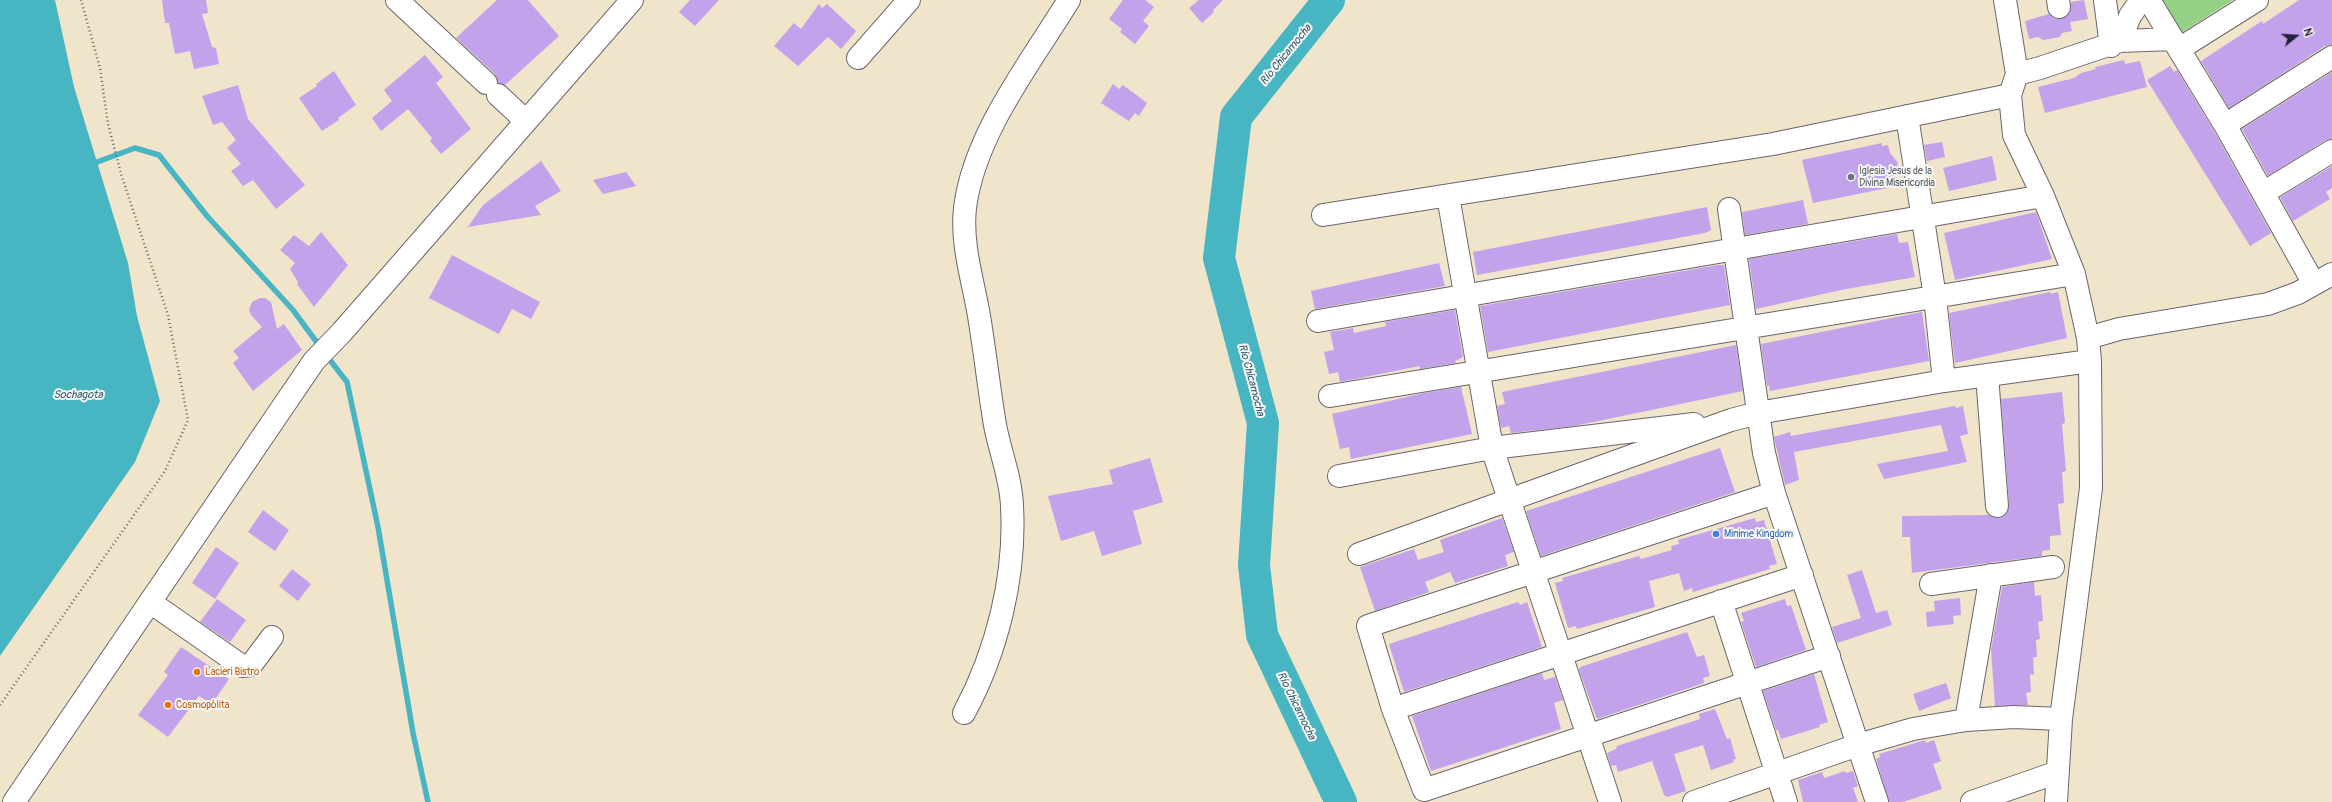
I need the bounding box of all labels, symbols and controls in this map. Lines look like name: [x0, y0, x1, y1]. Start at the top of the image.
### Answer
north arrow: [2276, 16, 2316, 56]
water label: Río Chicamocha: [1258, 22, 1314, 88]
text: N: [2301, 27, 2315, 38]
place label: Iglesia Jesus de la Divina Misericordia: [1859, 165, 1935, 188]
marker: Iglesia Jesus de la Divina Misericordia: [1846, 172, 1856, 182]
water label: Río Chicamocha: [1235, 343, 1267, 417]
water label: Sochagota: [53, 388, 103, 402]
place label: Minime Kingdom: [1724, 528, 1793, 540]
marker: Minime Kingdom: [1711, 529, 1721, 539]
place label: Lacieri Bistro: [205, 666, 259, 678]
marker: Lacieri Bistro: [192, 667, 202, 677]
water label: Río Chicamocha: [1274, 670, 1318, 742]
place label: Cosmopólita: [176, 699, 229, 711]
marker: Cosmopólita: [163, 700, 173, 710]

